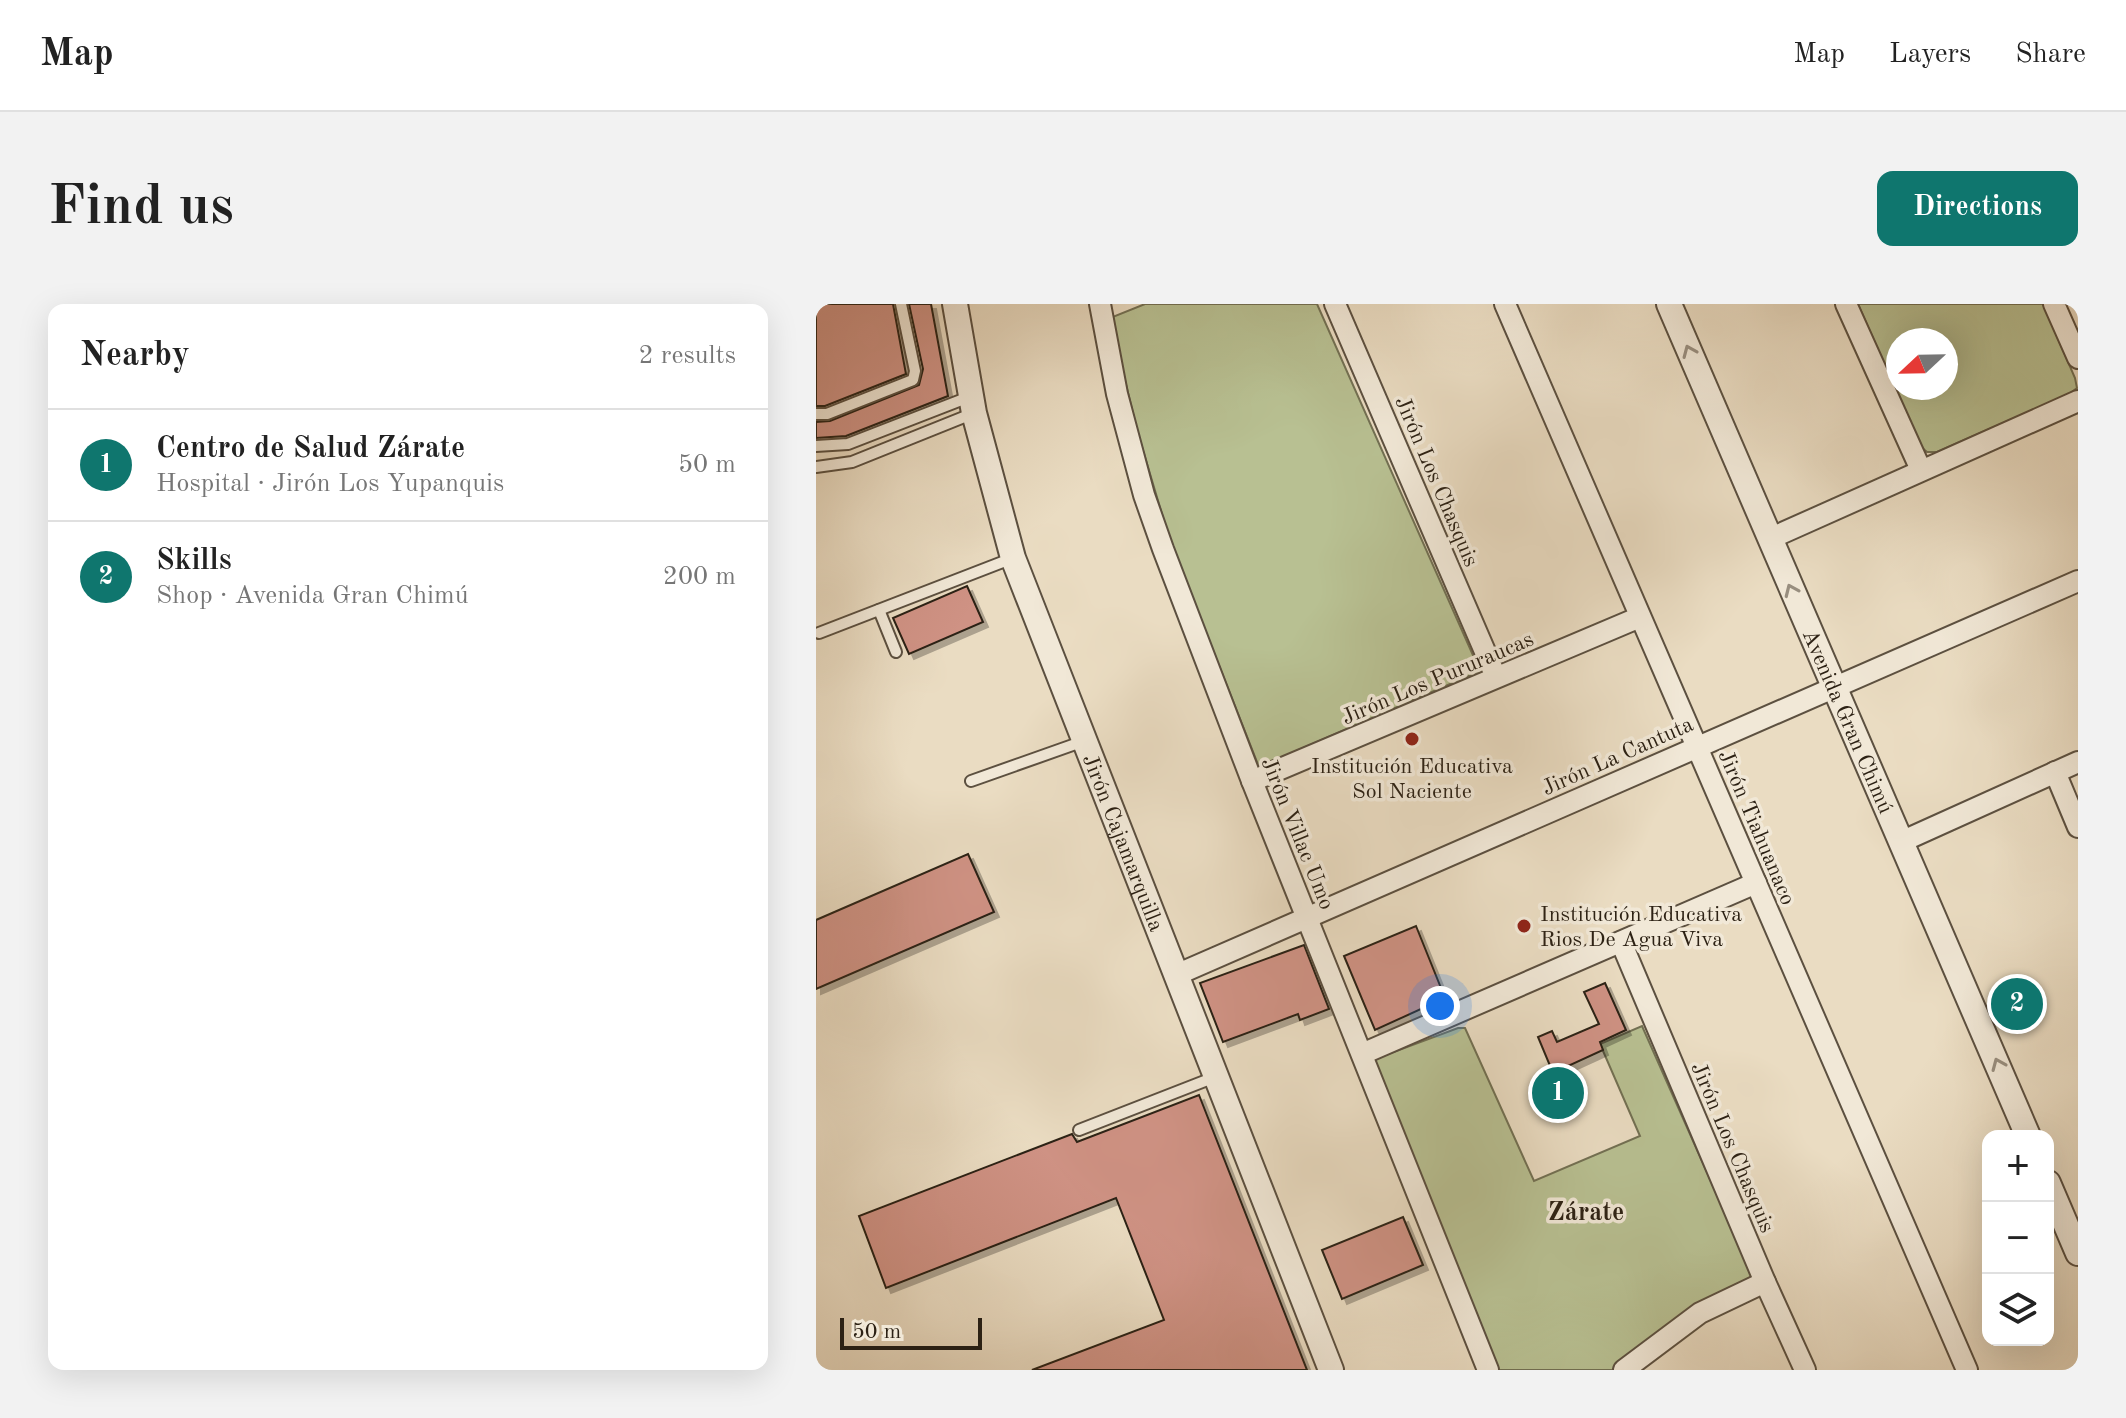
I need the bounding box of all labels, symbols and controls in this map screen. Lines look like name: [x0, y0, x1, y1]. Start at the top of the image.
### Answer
text: Map: [40, 36, 114, 74]
text: Map: [1793, 41, 1845, 69]
text: Layers: [1889, 41, 1971, 69]
text: Share: [2015, 41, 2086, 69]
button: Directions: [1877, 171, 2078, 246]
text: Find us: [48, 180, 234, 236]
north arrow: [1886, 328, 1958, 400]
text: Nearby: [80, 339, 190, 373]
text: 2 results: [638, 343, 736, 369]
one-way arrow: [1683, 345, 1699, 359]
street label: Jirón Los Chasquis: [1390, 393, 1482, 570]
text: Centro de Salud Zárate: [156, 434, 465, 464]
text: 1: [98, 452, 114, 478]
text: 50 m: [678, 452, 736, 478]
text: Hospital · Jirón Los Yupanquis: [156, 471, 504, 497]
text: Skills: [156, 546, 232, 576]
text: 2: [98, 564, 114, 590]
text: 200 m: [663, 564, 736, 590]
text: Shop · Avenida Gran Chimú: [156, 583, 469, 609]
one-way arrow: [1785, 584, 1801, 598]
street label: Avenida Gran Chimú: [1798, 626, 1896, 817]
street label: Jirón Los Pururaucas: [1339, 628, 1537, 729]
street label: Jirón La Cantuta: [1539, 714, 1697, 800]
marker: Institución Educativa Sol Naciente: [1403, 730, 1421, 748]
street label: Jirón Tiahuanaco: [1714, 747, 1799, 909]
street label: Jirón Cajamarquilla: [1078, 751, 1167, 935]
street label: Jirón Villac Umo: [1257, 755, 1338, 913]
place label: Institución Educativa Sol Naciente: [1311, 756, 1513, 803]
place label: Institución Educativa Rios De Agua Viva: [1540, 904, 1742, 951]
marker: Institución Educativa Rios De Agua Viva: [1515, 917, 1533, 935]
pin: 2: [1991, 974, 2043, 1034]
your location: [1420, 986, 1460, 1026]
one-way arrow: [1991, 1058, 2007, 1072]
street label: Jirón Los Chasquis: [1686, 1059, 1778, 1236]
pin: 1: [1532, 1063, 1584, 1123]
map controls: [1982, 1130, 2054, 1346]
button: +: [1982, 1130, 2054, 1202]
district label: Zárate: [1548, 1200, 1624, 1226]
button: −: [1982, 1202, 2054, 1274]
button: layers: [1982, 1274, 2054, 1346]
scale bar: [840, 1314, 982, 1350]
text: 50 m: [852, 1321, 901, 1343]

